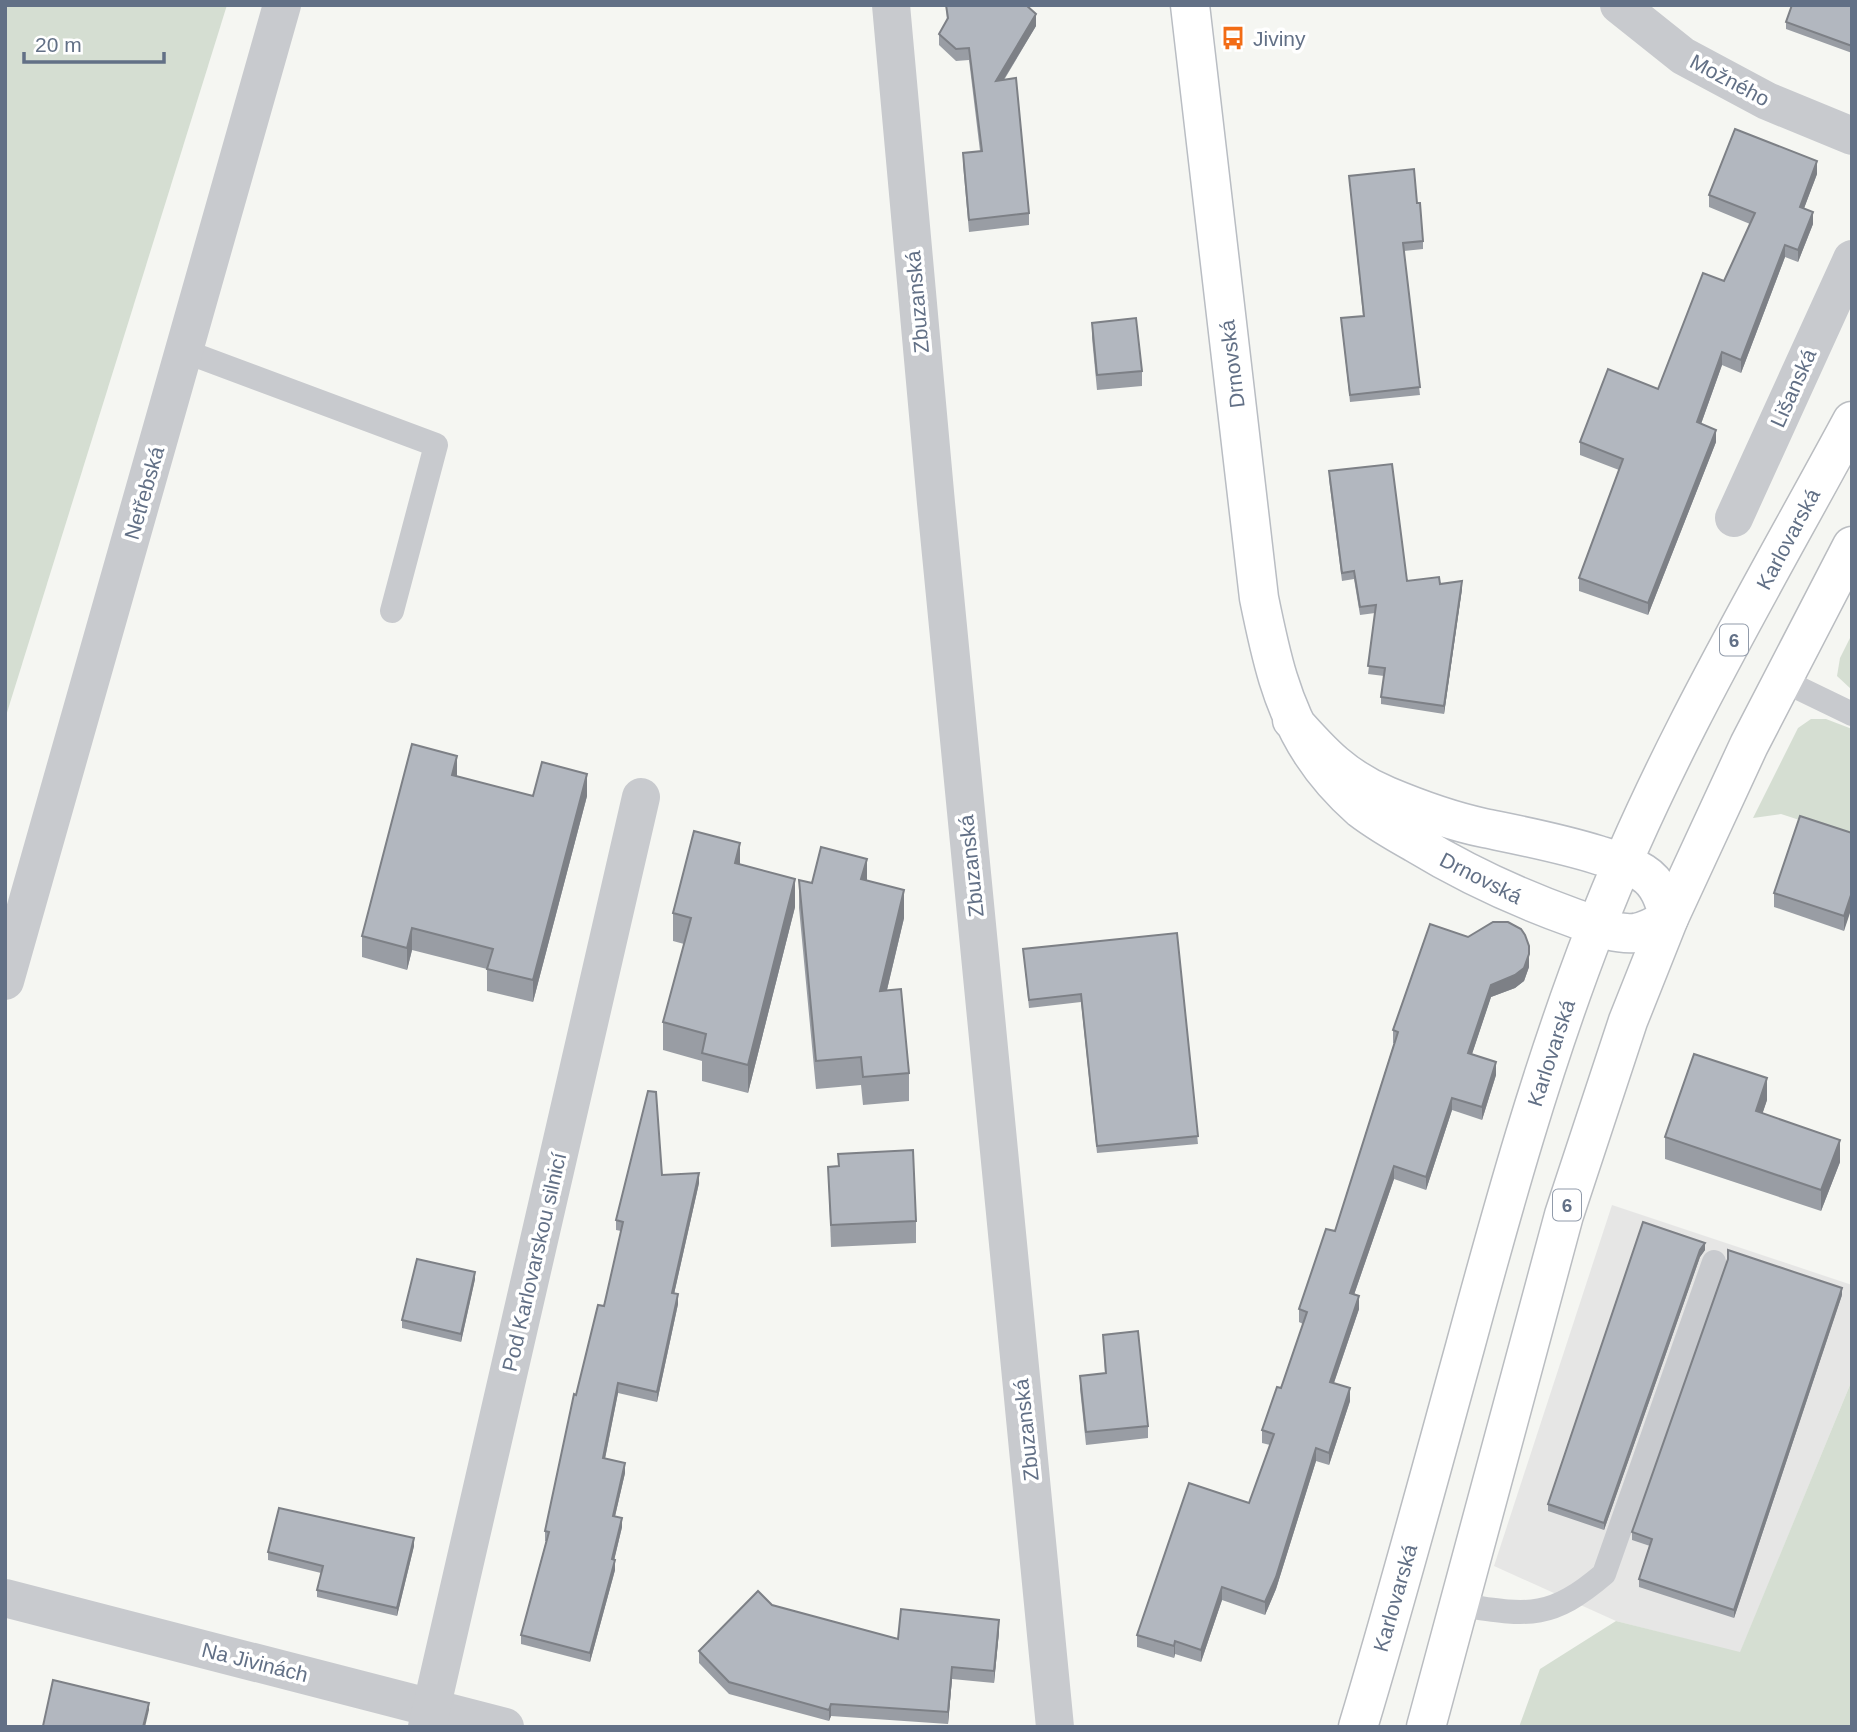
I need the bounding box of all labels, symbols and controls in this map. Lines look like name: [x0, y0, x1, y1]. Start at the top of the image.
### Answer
scale bar: [24, 21, 164, 65]
bus stop icon: Jiviny: [1219, 24, 1247, 52]
place label: Jiviny: [1253, 27, 1306, 50]
text: 20 m: [35, 33, 82, 56]
street label: Možného: [1686, 50, 1774, 110]
street label: Zbuzanská: [901, 250, 933, 354]
street label: Drnovská: [1215, 318, 1249, 409]
street label: Lišanská: [1766, 345, 1820, 431]
street label: Netřebská: [120, 444, 168, 542]
street label: Karlovarská: [1752, 484, 1824, 593]
road number: 6: [1720, 624, 1748, 656]
street label: Zbuzanská: [954, 813, 988, 918]
street label: Drnovská: [1436, 848, 1526, 909]
street label: Karlovarská: [1523, 996, 1579, 1109]
street label: Pod Karlovarskou silnicí: [498, 1150, 570, 1374]
road number: 6: [1553, 1190, 1581, 1220]
street label: Zbuzanská: [1009, 1377, 1043, 1482]
street label: Karlovarská: [1369, 1541, 1421, 1654]
street label: Na Jivinách: [200, 1638, 310, 1686]

